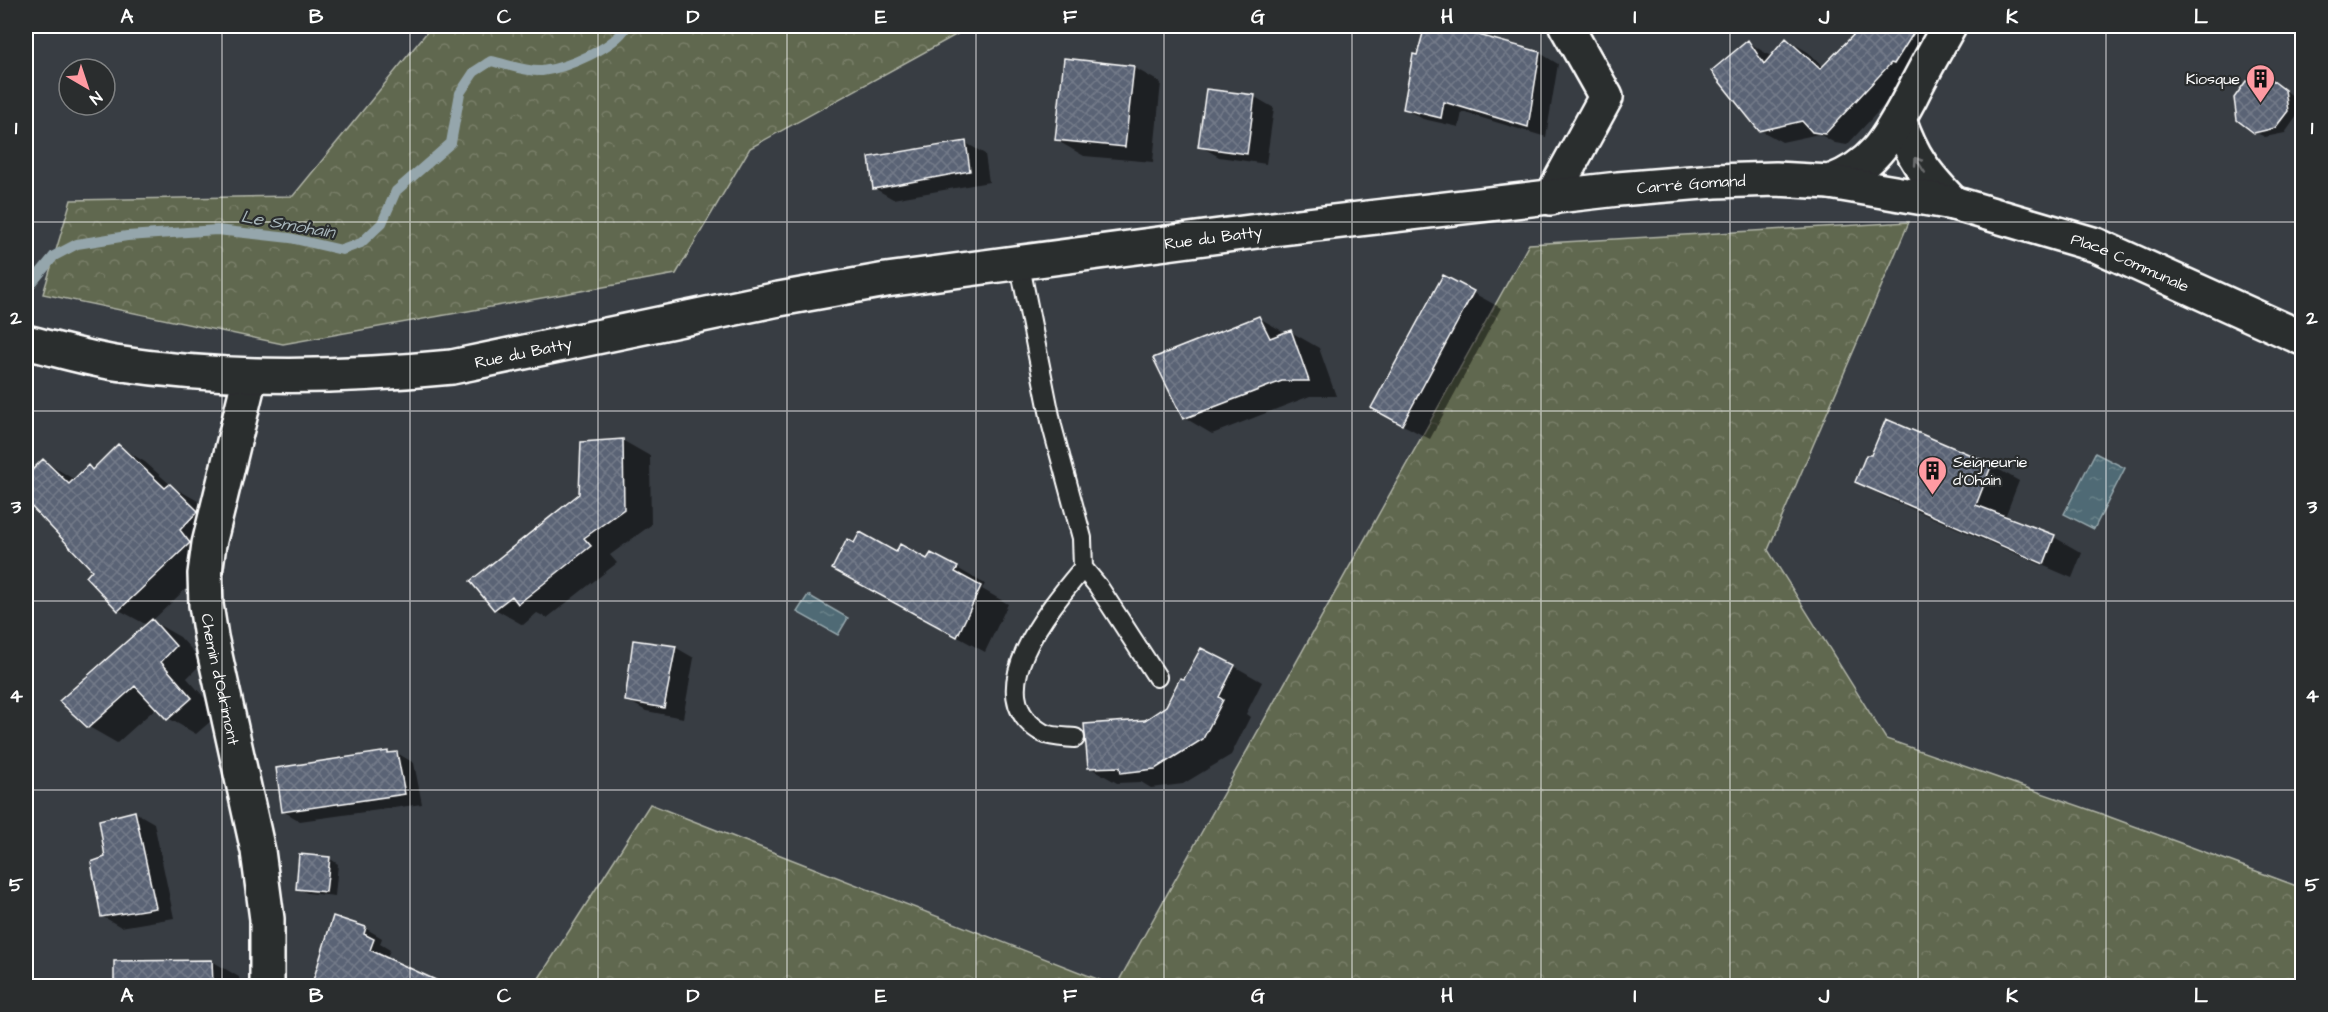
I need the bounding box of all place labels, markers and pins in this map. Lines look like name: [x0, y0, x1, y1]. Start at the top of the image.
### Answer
building icon: Kiosque: [2245, 62, 2277, 104]
place label: Kiosque: [2186, 68, 2240, 90]
place label: Seigneurie d’Ohain: [1953, 451, 2028, 491]
building icon: Seigneurie d’Ohain: [1916, 454, 1948, 496]

